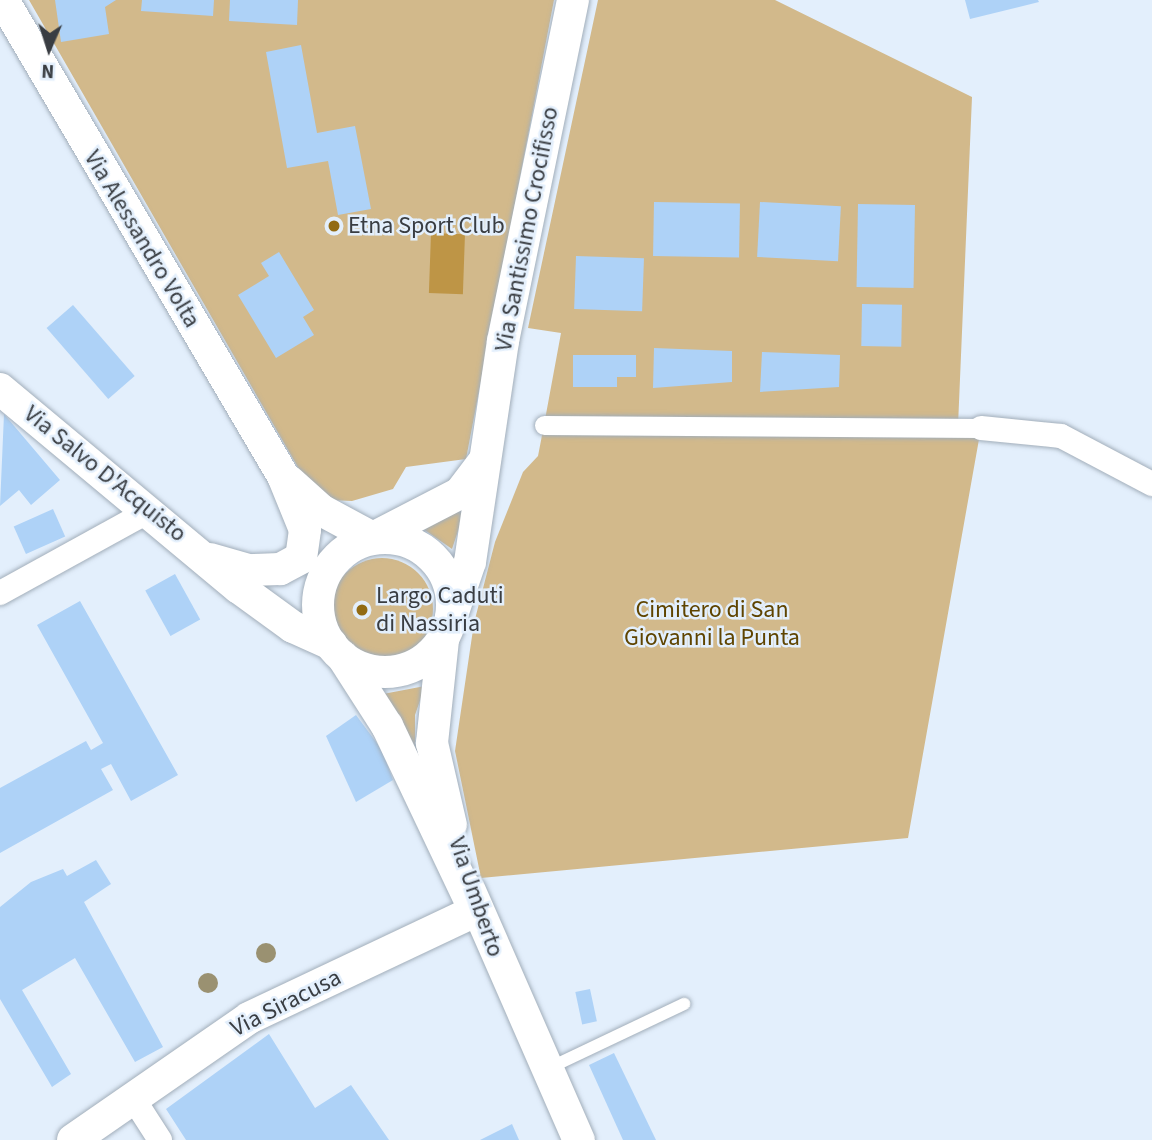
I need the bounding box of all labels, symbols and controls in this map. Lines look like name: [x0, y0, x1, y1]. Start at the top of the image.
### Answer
north arrow: [14, 14, 84, 84]
text: N: [41, 57, 55, 84]
street label: Via Santissimo Crocifisso: [489, 104, 565, 354]
street label: Via Alessandro Volta: [78, 145, 206, 333]
place label: Etna Sport Club: [348, 212, 505, 240]
marker: Etna Sport Club: [326, 218, 342, 234]
street label: Via Salvo D'Acquisto: [18, 400, 192, 548]
place label: Largo Caduti di Nassiria: [376, 582, 504, 638]
park label: Cimitero di San Giovanni la Punta: [624, 596, 800, 652]
marker: Largo Caduti di Nassiria: [354, 602, 370, 618]
street label: Via Umberto: [442, 833, 510, 961]
street label: Via Siracusa: [226, 963, 346, 1043]

